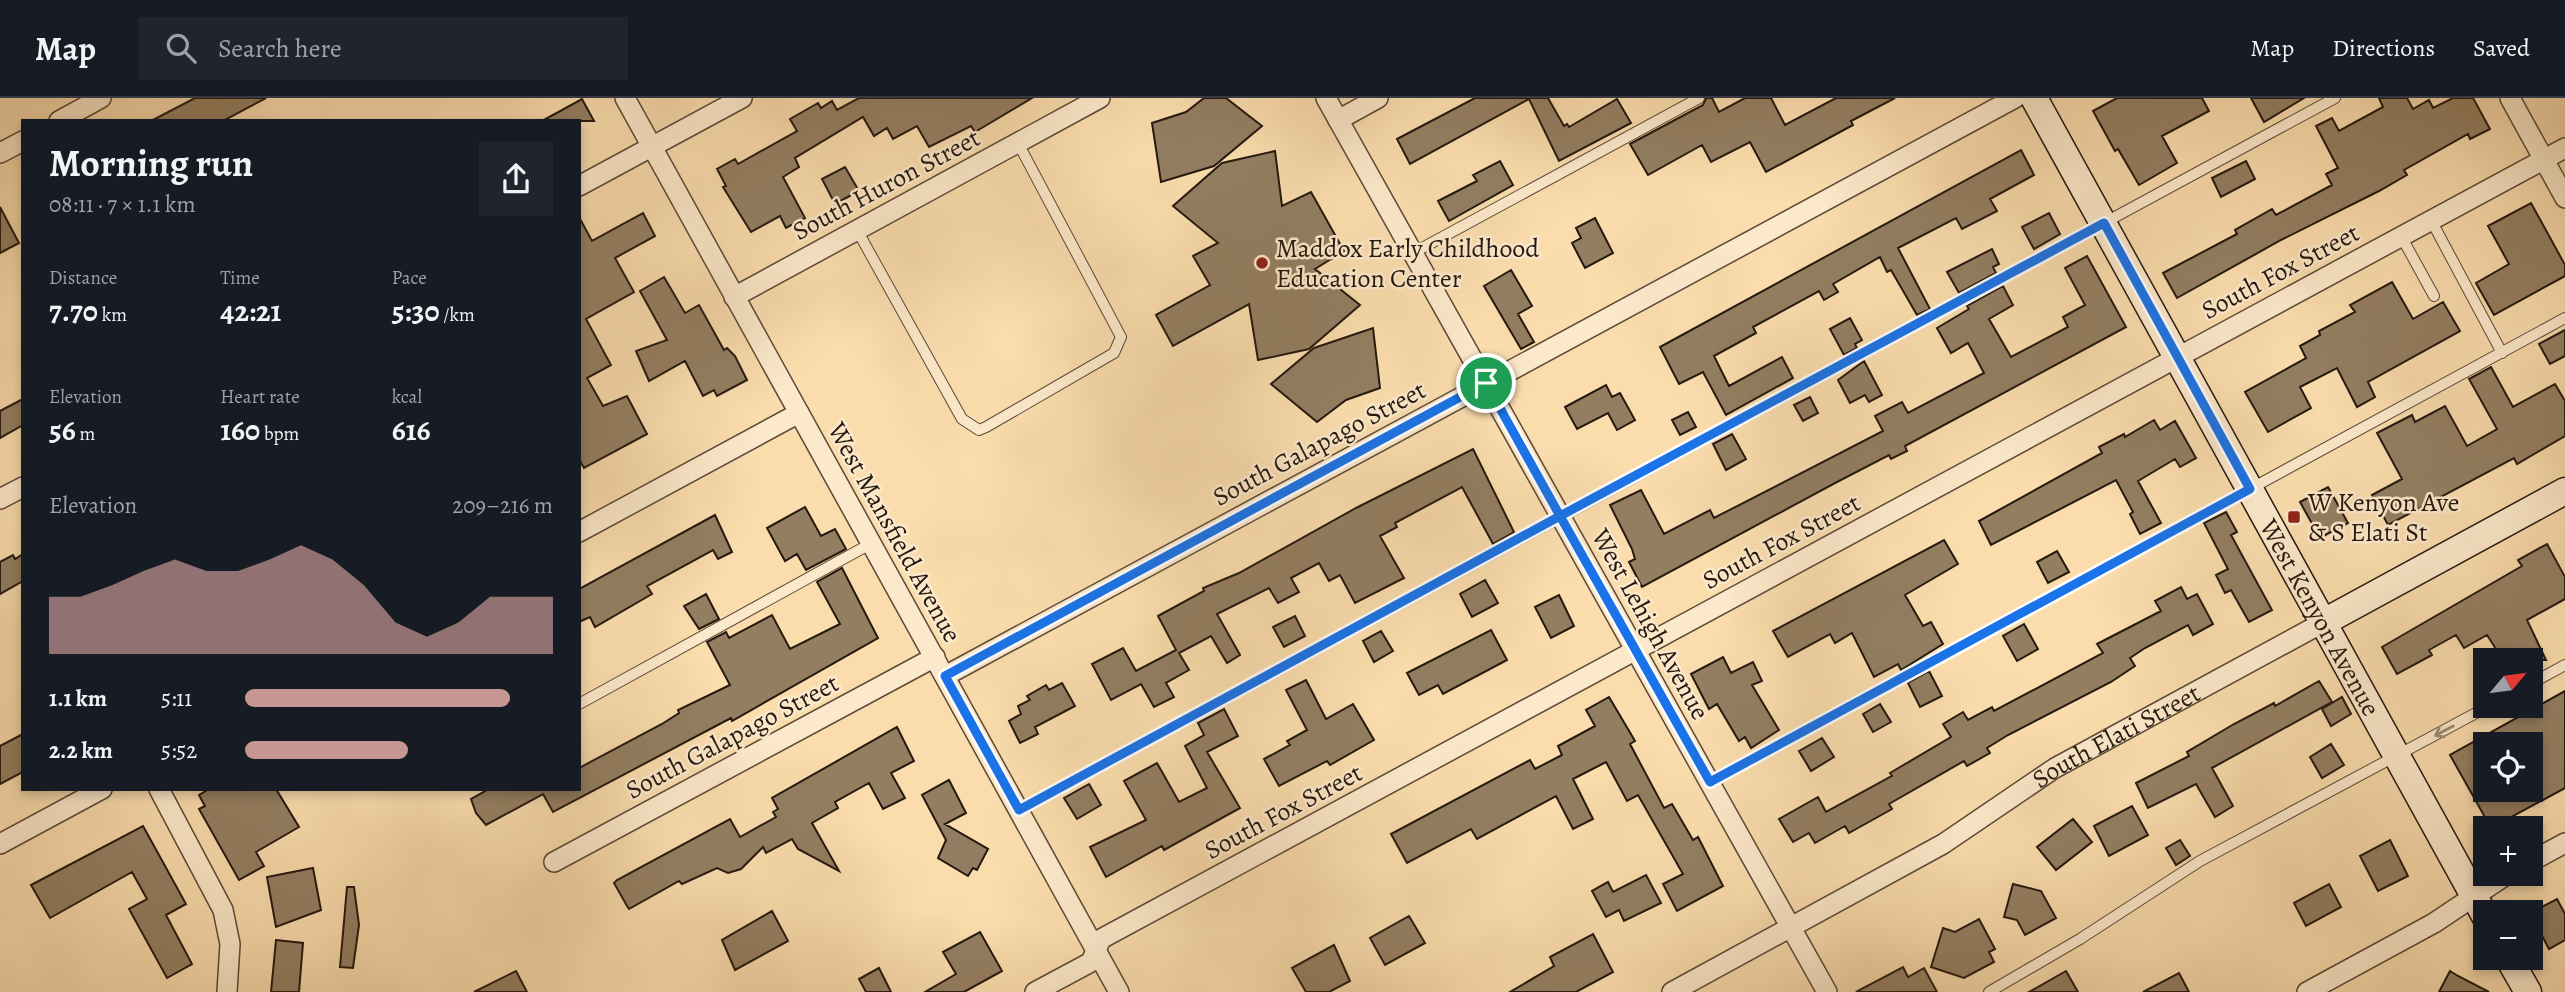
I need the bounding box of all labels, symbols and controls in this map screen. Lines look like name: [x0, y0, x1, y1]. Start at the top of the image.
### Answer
search box: [138, 17, 628, 80]
text: Map: [35, 26, 96, 71]
icon: search: [162, 29, 200, 67]
text: Search here: [218, 31, 342, 66]
text: Map: [2250, 32, 2294, 64]
text: Directions: [2332, 32, 2435, 64]
text: Saved: [2473, 32, 2530, 64]
street label: South Huron Street: [786, 120, 986, 249]
text: Morning run: [49, 137, 253, 189]
button: share: [479, 142, 553, 216]
text: 08:11 · 7 × 1.1 km: [49, 189, 196, 220]
street label: South Fox Street: [2195, 215, 2366, 328]
place label: Maddox Early Childhood Education Center: [1276, 231, 1539, 296]
marker: Maddox Early Childhood Education Center: [1254, 255, 1270, 271]
text: Distance: [49, 265, 117, 291]
text: Time: [220, 265, 260, 291]
text: Pace: [392, 265, 427, 291]
text: 7.70: [49, 291, 98, 331]
text: 42:21: [220, 291, 281, 331]
text: 5:30: [392, 291, 440, 331]
text: km: [98, 302, 127, 328]
text: /km: [440, 302, 475, 328]
pin: [1456, 353, 1516, 413]
icon: arrive: [1467, 364, 1505, 402]
street label: South Galapago Street: [1207, 372, 1432, 514]
text: Elevation: [49, 384, 122, 410]
text: Heart rate: [220, 384, 300, 410]
text: kcal: [392, 384, 422, 410]
text: 56: [49, 410, 76, 450]
text: 160: [220, 410, 260, 450]
text: 616: [392, 410, 430, 450]
street label: West Mansfield Avenue: [819, 415, 970, 649]
text: m: [76, 421, 95, 447]
text: bpm: [260, 421, 299, 447]
street label: South Fox Street: [1696, 485, 1867, 598]
place label: W Kenyon Ave & S Elati St: [2307, 485, 2459, 550]
text: Elevation: [49, 490, 137, 521]
text: 209–216 m: [452, 490, 553, 521]
marker: W Kenyon Ave & S Elati St: [2286, 509, 2302, 525]
street label: West Kenyon Avenue: [2251, 512, 2388, 722]
street label: West Lehigh Avenue: [1583, 521, 1718, 726]
north arrow: [2473, 648, 2543, 718]
map controls: [2473, 648, 2543, 970]
street label: South Galapago Street: [620, 665, 845, 807]
street label: South Elati Street: [2025, 675, 2207, 797]
text: 1.1 km: [49, 683, 107, 714]
text: 5:11: [161, 683, 192, 714]
one-way arrow: [2434, 724, 2455, 738]
button: locate: [2473, 732, 2543, 802]
text: 2.2 km: [49, 735, 113, 766]
text: 5:52: [161, 735, 197, 766]
street label: South Fox Street: [1198, 755, 1369, 868]
button: +: [2473, 816, 2543, 886]
button: −: [2473, 900, 2543, 970]

